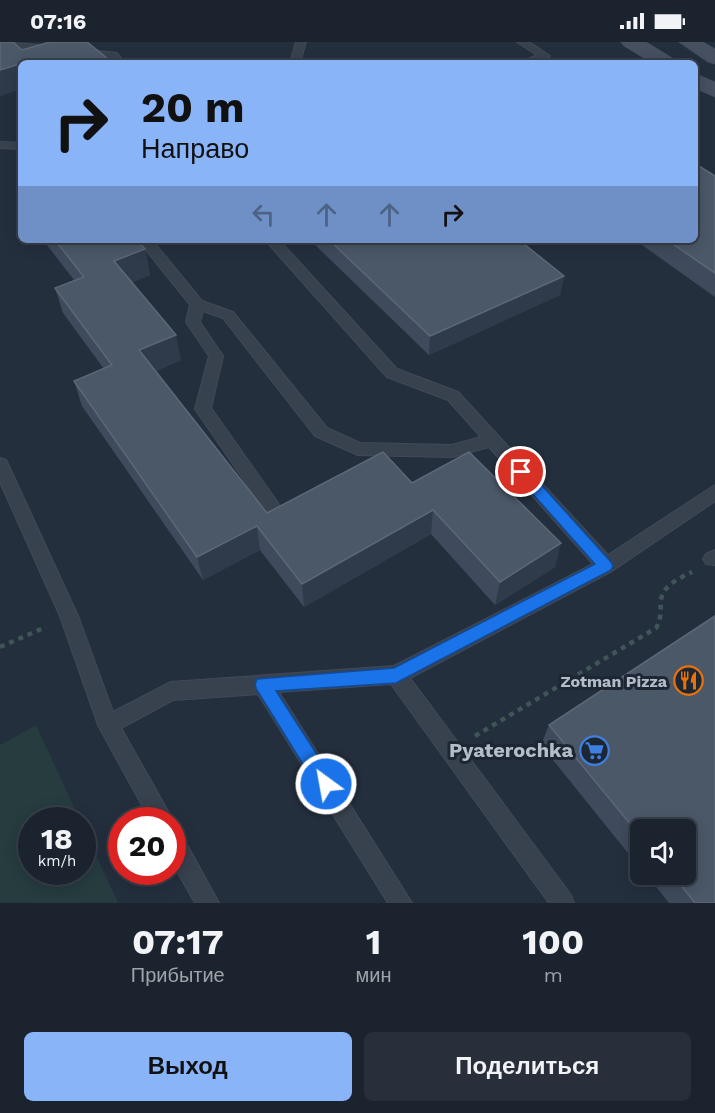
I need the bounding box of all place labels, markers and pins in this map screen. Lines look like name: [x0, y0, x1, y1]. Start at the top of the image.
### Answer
pin: [495, 446, 546, 497]
restaurant icon: Zotman Pizza: [672, 665, 704, 697]
place label: Zotman Pizza: [561, 672, 668, 691]
supermarket icon: Pyaterochka: [578, 734, 610, 766]
place label: Pyaterochka: [449, 738, 573, 762]

